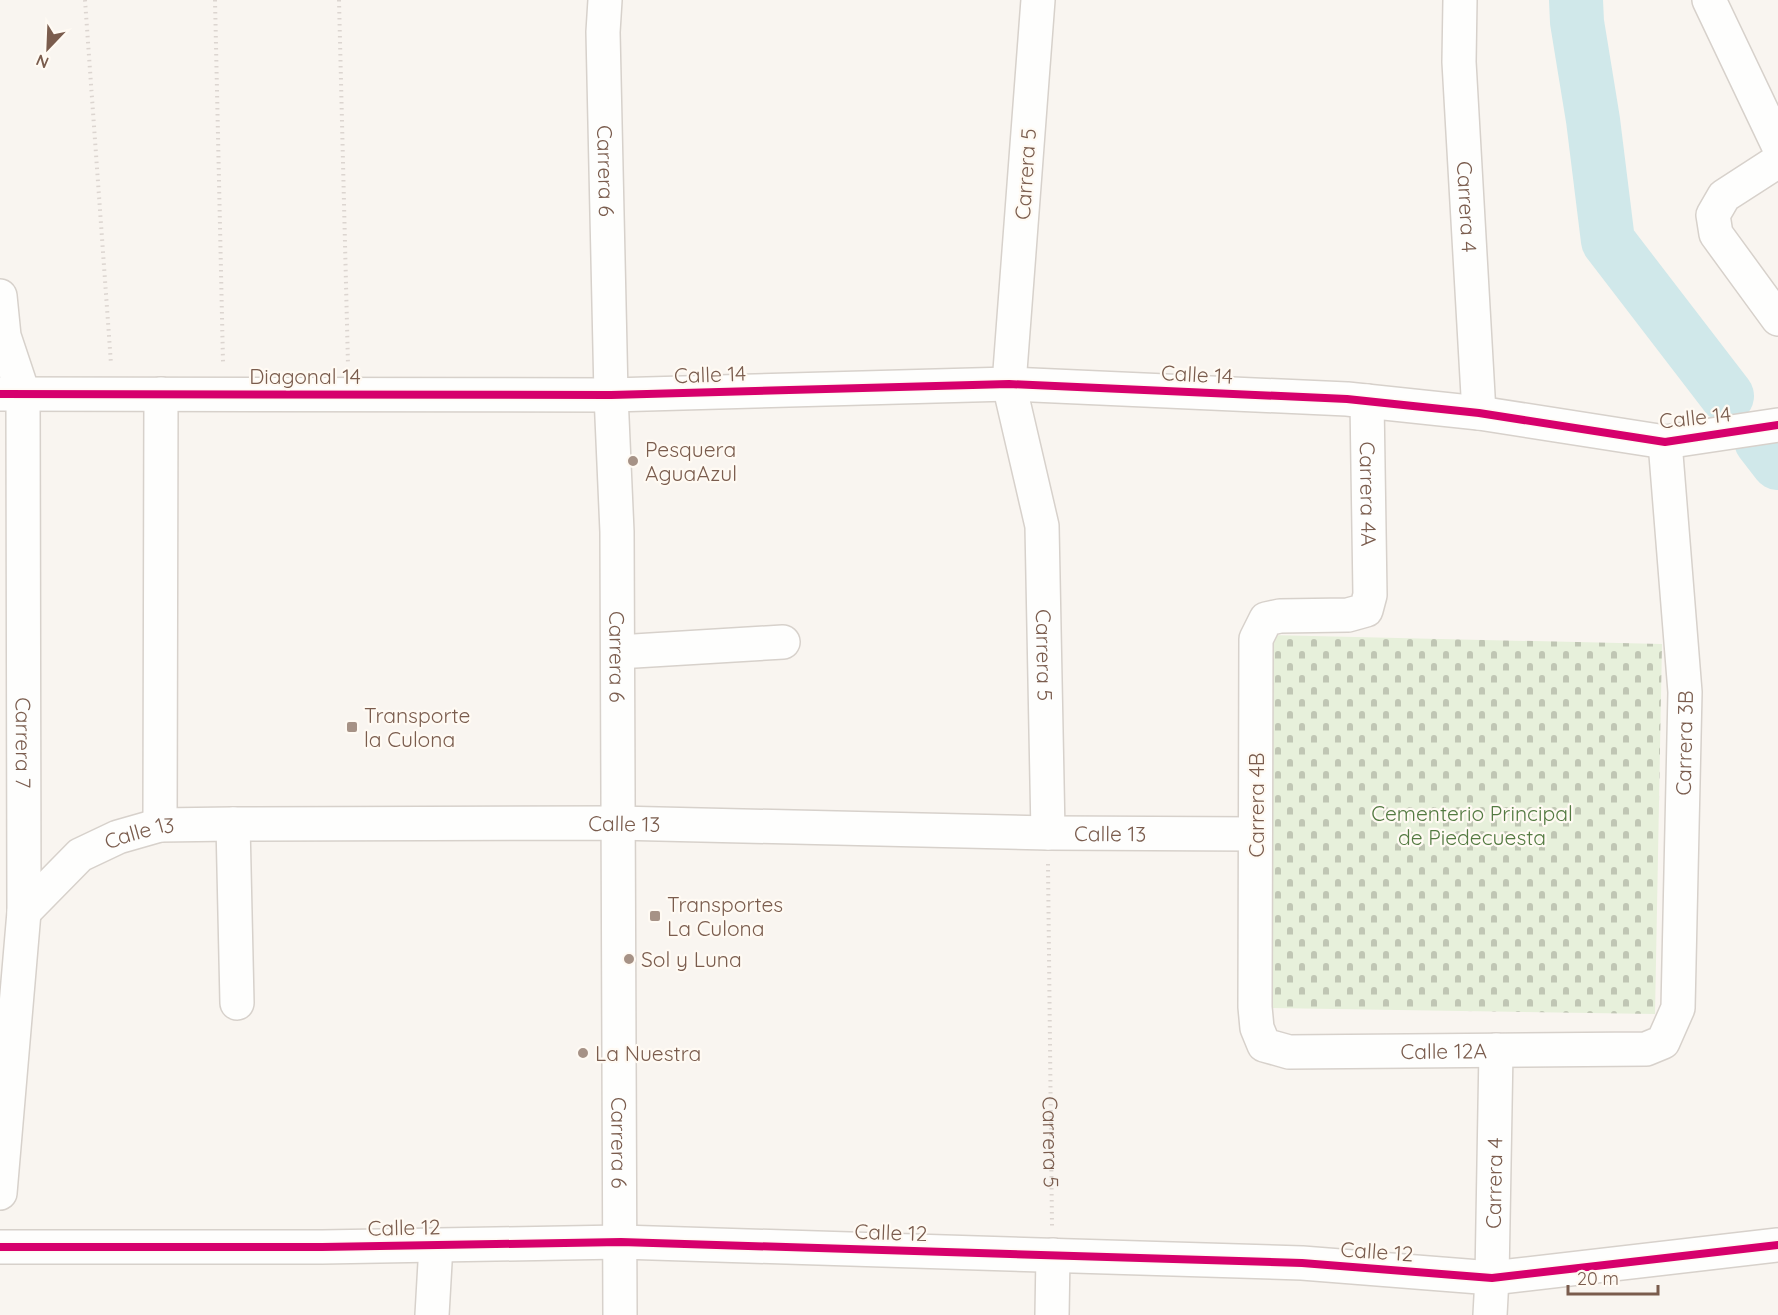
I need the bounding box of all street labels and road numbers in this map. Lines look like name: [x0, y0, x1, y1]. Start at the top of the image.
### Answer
street label: Carrera 6: [592, 125, 620, 217]
street label: Carrera 5: [1009, 127, 1041, 221]
street label: Carrera 4: [1452, 160, 1483, 253]
street label: Calle 14: [1160, 359, 1234, 389]
street label: Calle 14: [674, 360, 746, 388]
street label: Diagonal 14: [249, 363, 361, 389]
street label: Calle 14: [1658, 400, 1732, 434]
street label: Carrera 4A: [1355, 441, 1382, 547]
street label: Carrera 5: [1031, 609, 1058, 701]
street label: Carrera 6: [604, 611, 631, 703]
street label: Carrera 3B: [1670, 690, 1698, 796]
street label: Carrera 7: [11, 697, 37, 789]
street label: Carrera 4B: [1243, 752, 1269, 858]
street label: Calle 13: [588, 810, 661, 837]
street label: Calle 13: [100, 812, 175, 855]
street label: Calle 13: [1074, 820, 1146, 846]
street label: Calle 12A: [1400, 1037, 1487, 1064]
street label: Carrera 5: [1038, 1096, 1065, 1188]
street label: Carrera 6: [606, 1097, 633, 1189]
street label: Carrera 4: [1480, 1137, 1507, 1229]
street label: Calle 12: [367, 1213, 441, 1241]
street label: Calle 12: [854, 1218, 928, 1246]
street label: Calle 12: [1340, 1235, 1414, 1267]

